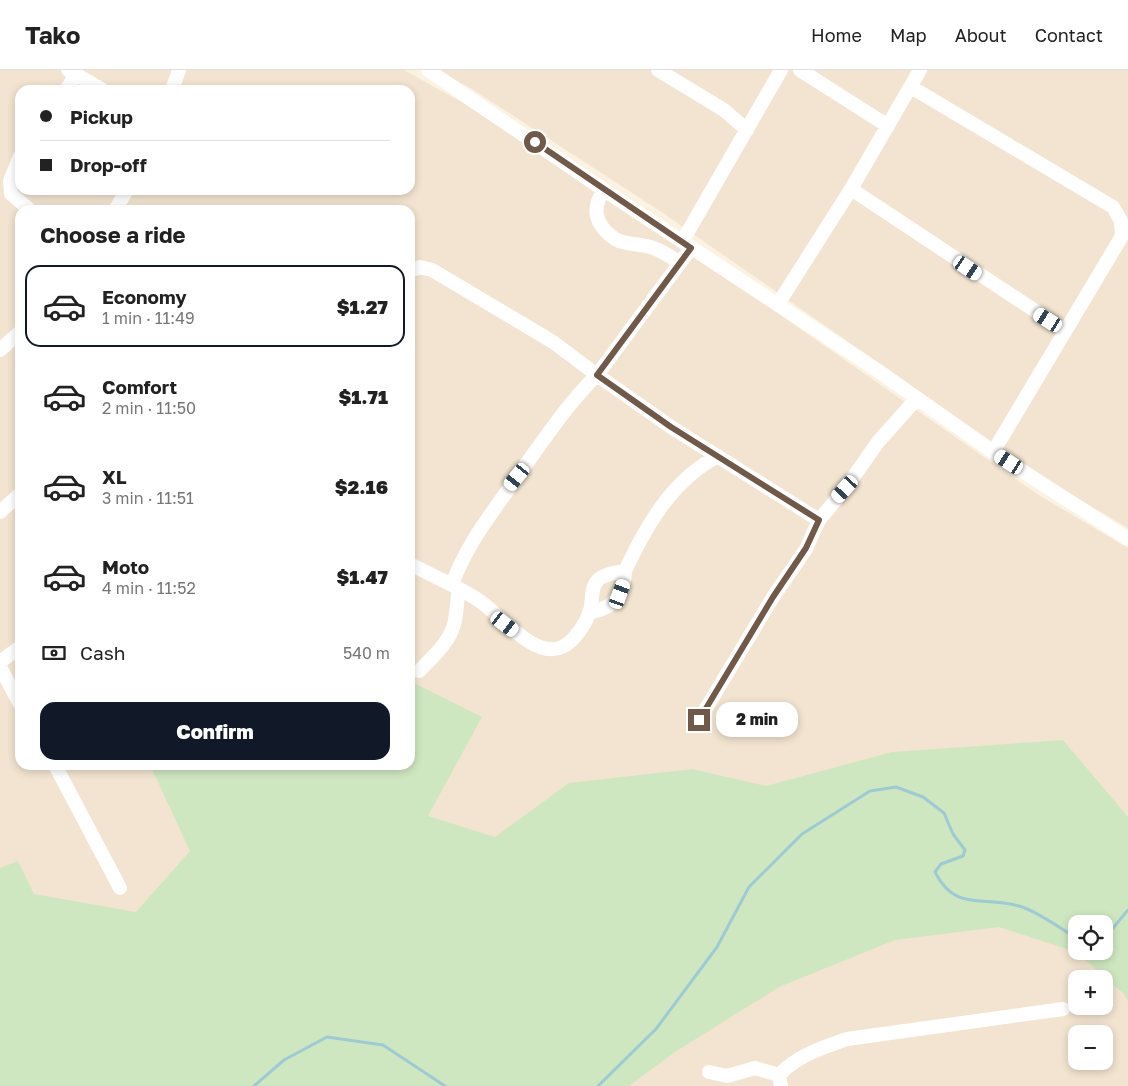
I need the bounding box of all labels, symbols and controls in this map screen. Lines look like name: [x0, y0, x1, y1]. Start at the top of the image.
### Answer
text: Tako: [25, 20, 80, 49]
text: Home: [811, 24, 862, 46]
text: Map: [890, 24, 927, 46]
text: About: [955, 24, 1007, 46]
text: Contact: [1035, 24, 1103, 46]
text: Pickup: [70, 105, 133, 128]
route start: [524, 131, 546, 153]
text: Drop-off: [70, 153, 147, 176]
text: Choose a ride: [40, 221, 186, 248]
car: [951, 253, 984, 283]
icon: car: [42, 284, 87, 329]
text: Economy: [102, 285, 187, 308]
text: $1.27: [337, 295, 388, 318]
car: [1031, 306, 1064, 334]
text: 1 min · 11:49: [102, 308, 195, 328]
icon: car: [42, 374, 87, 419]
text: Comfort: [102, 375, 177, 398]
text: $1.71: [339, 385, 388, 408]
text: 2 min · 11:50: [102, 398, 196, 418]
car: [992, 448, 1025, 476]
car: [501, 461, 532, 493]
icon: car: [42, 464, 87, 509]
text: XL: [102, 465, 127, 488]
car: [829, 473, 860, 505]
text: $2.16: [335, 475, 388, 498]
text: 3 min · 11:51: [102, 488, 194, 508]
icon: car: [42, 554, 87, 599]
text: Moto: [102, 555, 149, 578]
text: $1.47: [337, 565, 388, 588]
car: [607, 577, 632, 611]
text: 4 min · 11:52: [102, 578, 196, 598]
car: [488, 609, 521, 639]
icon: cash: [40, 639, 68, 667]
text: Cash: [80, 641, 125, 664]
text: 540 m: [343, 643, 390, 663]
button: Confirm: [40, 702, 390, 760]
callout: 2 min: [716, 702, 799, 738]
route end: [688, 709, 710, 731]
text: 2 min: [736, 709, 778, 729]
map controls: [1068, 915, 1113, 1070]
button: locate: [1068, 915, 1113, 960]
button: +: [1068, 970, 1113, 1015]
button: −: [1068, 1025, 1113, 1070]

